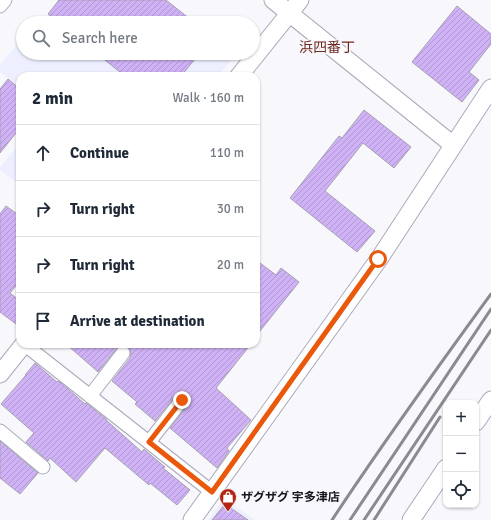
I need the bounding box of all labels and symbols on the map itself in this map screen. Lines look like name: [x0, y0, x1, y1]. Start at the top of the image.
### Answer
district label: 浜四番丁: [299, 39, 355, 56]
route start: [369, 250, 387, 268]
route end: [173, 391, 191, 409]
shop icon: ザグザグ 宇多津店: [218, 487, 238, 512]
place label: ザグザグ 宇多津店: [241, 490, 340, 505]

